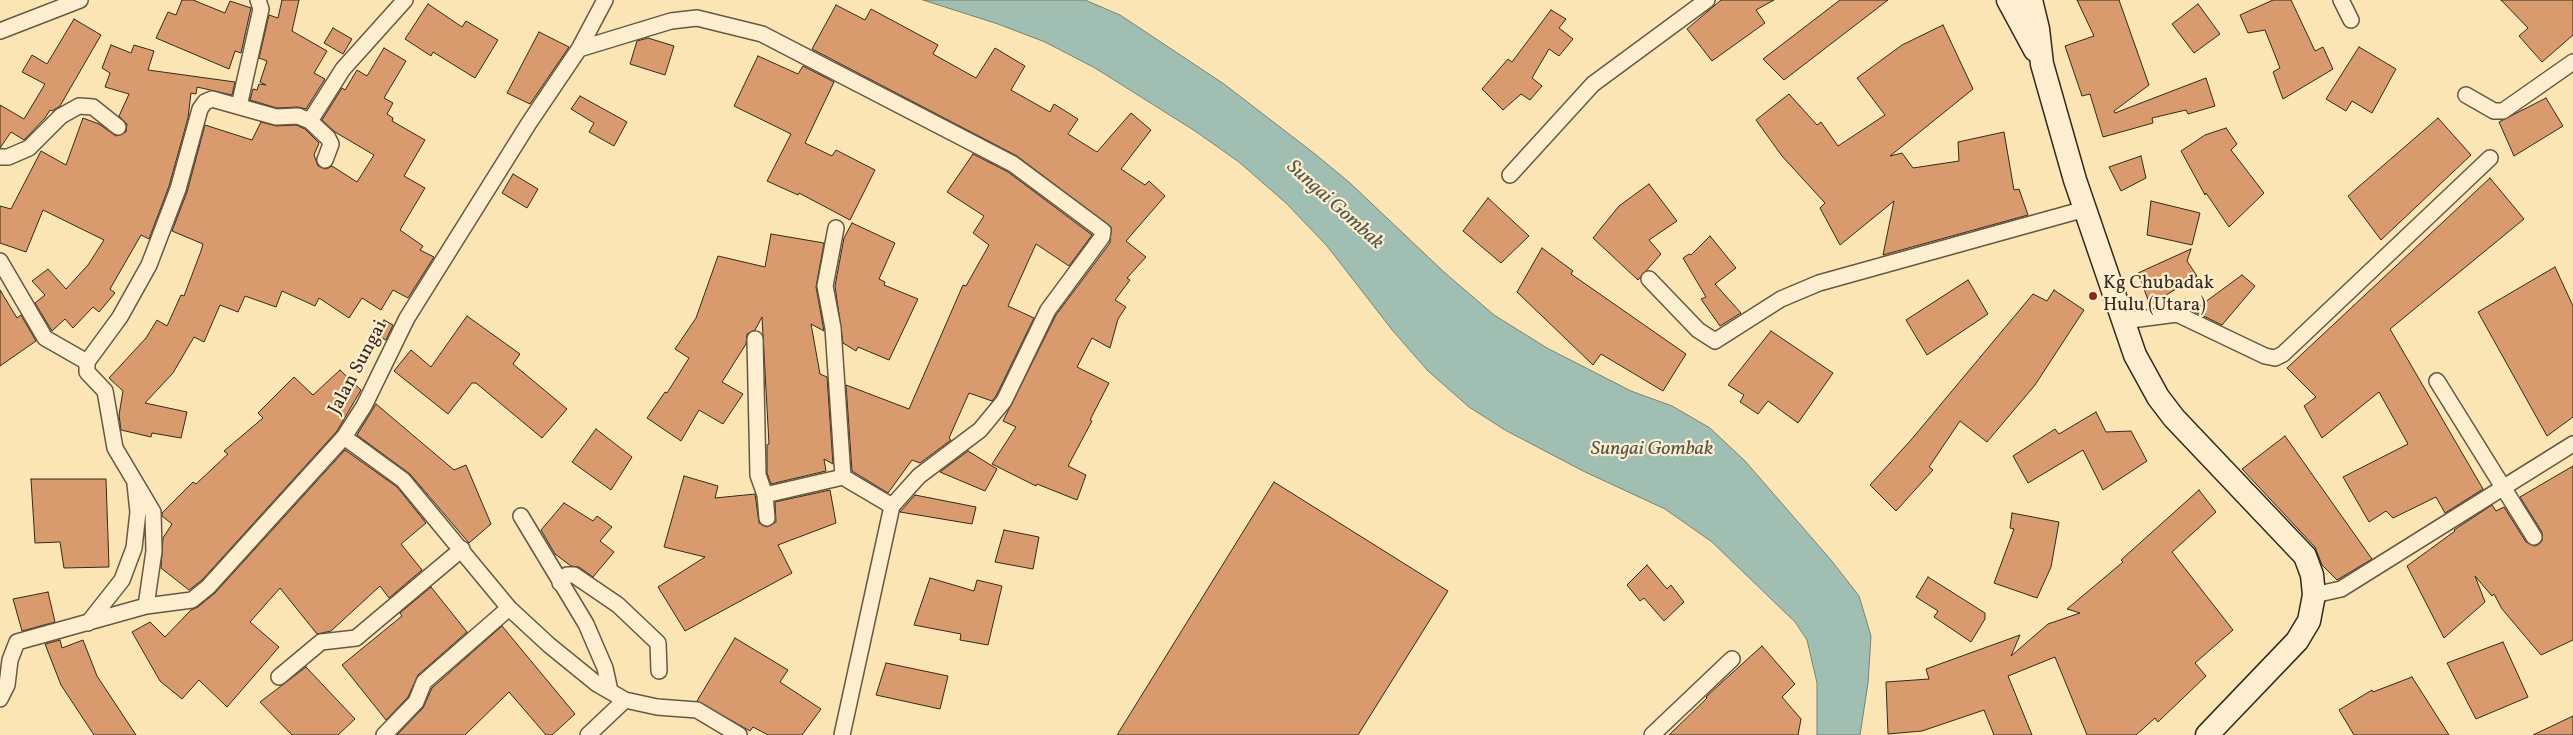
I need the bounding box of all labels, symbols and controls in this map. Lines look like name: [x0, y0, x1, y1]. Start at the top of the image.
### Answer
water label: Sungai Gombak: [1280, 156, 1388, 256]
place label: Kg Chubadak Hulu (Utara): [2103, 274, 2214, 318]
marker: Kg Chubadak Hulu (Utara): [2087, 290, 2099, 302]
street label: Jalan Sungai: [325, 317, 393, 419]
water label: Sungai Gombak: [1591, 438, 1713, 462]

